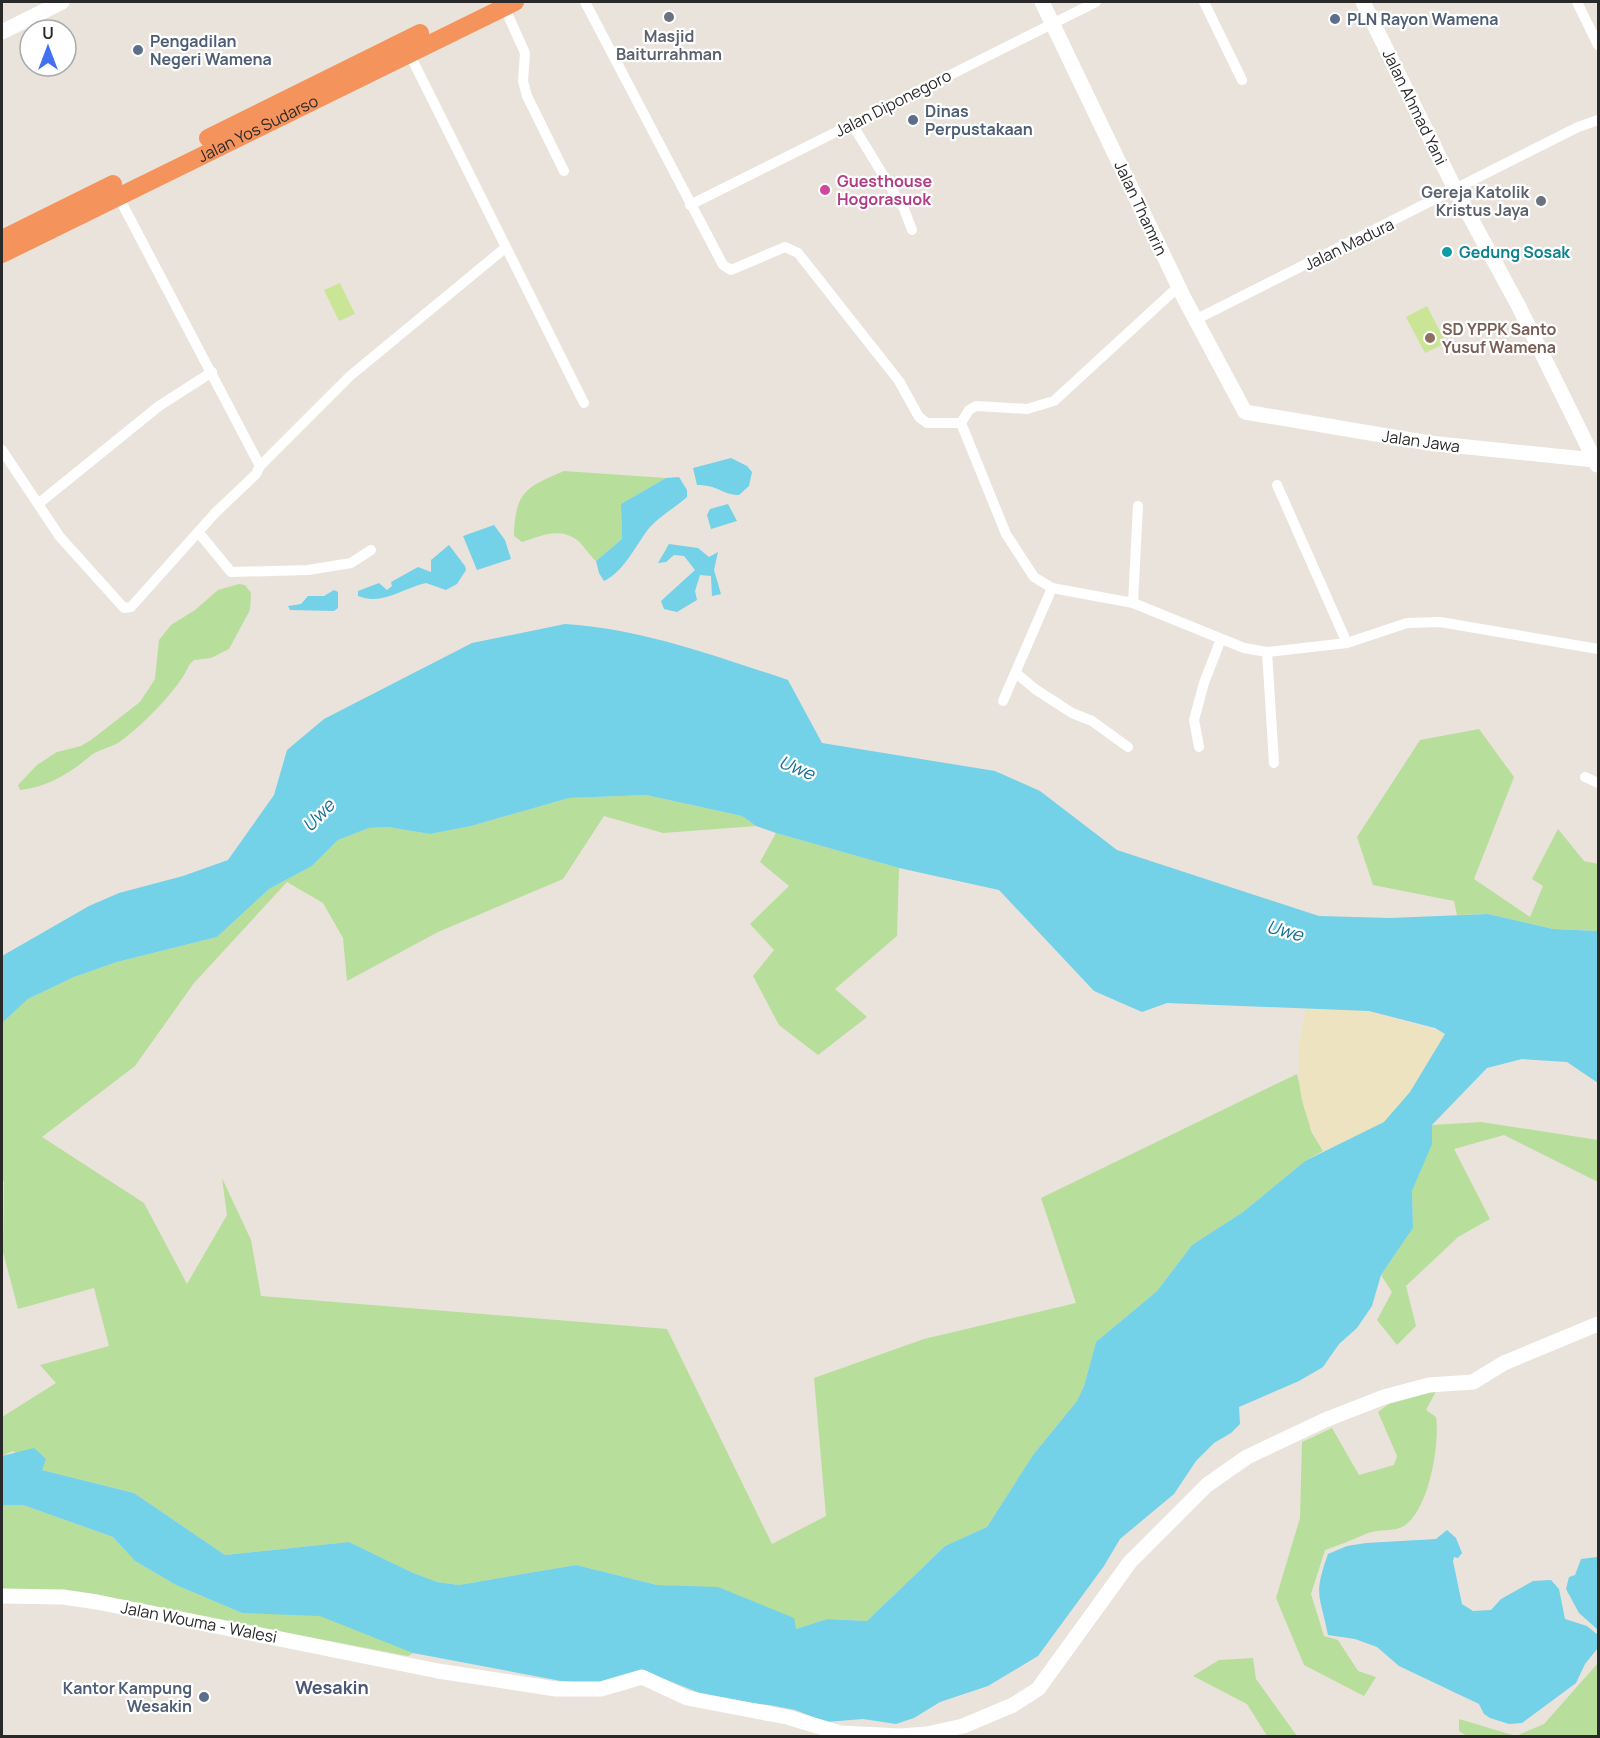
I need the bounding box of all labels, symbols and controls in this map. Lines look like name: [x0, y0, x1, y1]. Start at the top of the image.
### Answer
place label: PLN Rayon Wamena: [1347, 8, 1498, 30]
marker: Masjid Baiturrahman: [662, 10, 676, 24]
marker: PLN Rayon Wamena: [1328, 12, 1342, 26]
north arrow: [18, 18, 78, 78]
text: U: [42, 22, 54, 44]
place label: Masjid Baiturrahman: [616, 25, 722, 65]
place label: Pengadilan Negeri Wamena: [150, 30, 272, 70]
marker: Pengadilan Negeri Wamena: [131, 43, 145, 57]
street label: Jalan Ahmad Yani: [1377, 45, 1453, 169]
street label: Jalan Diponegoro: [831, 64, 955, 142]
street label: Jalan Yos Sudarso: [194, 90, 322, 167]
place label: Dinas Perpustakaan: [925, 100, 1033, 140]
marker: Dinas Perpustakaan: [906, 113, 920, 127]
street label: Jalan Thamrin: [1109, 157, 1173, 259]
place label: Guesthouse Hogorasuok: [837, 170, 933, 210]
place label: Gereja Katolik Kristus Jaya: [1421, 181, 1529, 221]
marker: Guesthouse Hogorasuok: [818, 183, 832, 197]
marker: Gereja Katolik Kristus Jaya: [1534, 194, 1548, 208]
street label: Jalan Madura: [1300, 213, 1398, 275]
place label: Gedung Sosak: [1459, 241, 1570, 263]
marker: Gedung Sosak: [1440, 245, 1454, 259]
place label: SD YPPK Santo Yusuf Wamena: [1442, 318, 1557, 358]
marker: SD YPPK Santo Yusuf Wamena: [1423, 331, 1437, 345]
street label: Jalan Jawa: [1381, 425, 1461, 457]
water label: Uwe: [776, 749, 820, 786]
water label: Uwe: [297, 792, 340, 837]
water label: Uwe: [1264, 914, 1307, 947]
street label: Jalan Wouma - Walesi: [119, 1596, 279, 1648]
district label: Wesakin: [295, 1675, 369, 1699]
place label: Kantor Kampung Wesakin: [63, 1677, 192, 1717]
marker: Kantor Kampung Wesakin: [197, 1690, 211, 1704]

